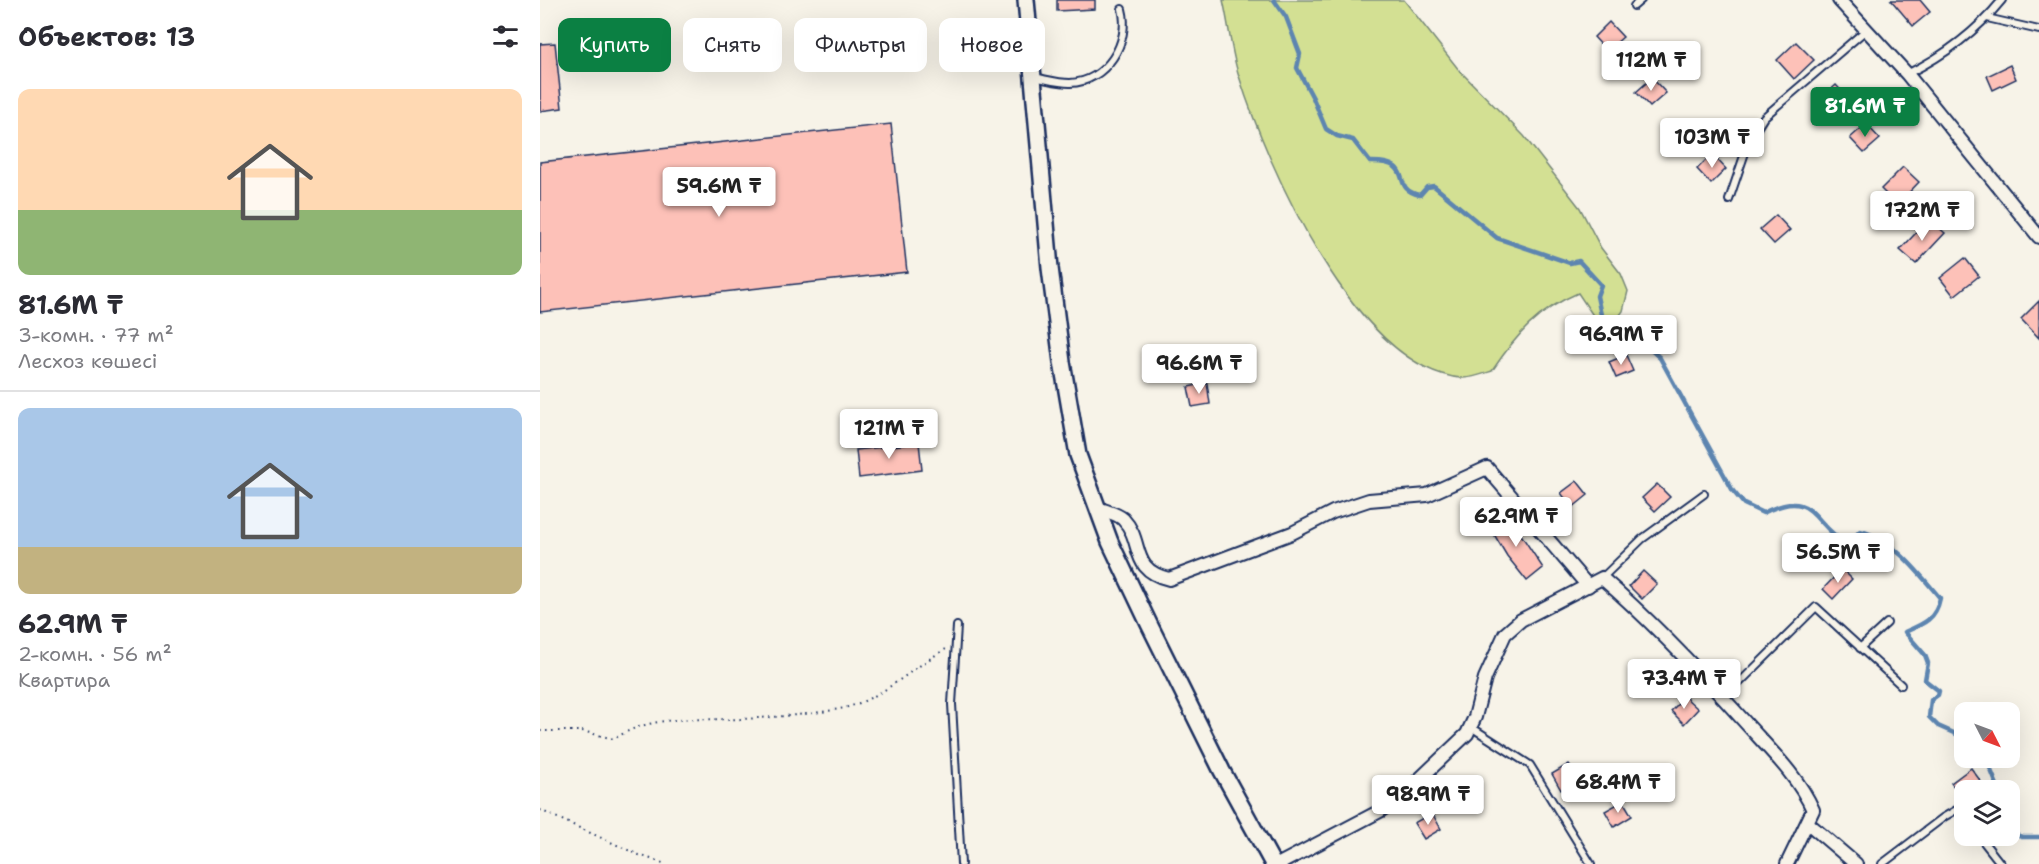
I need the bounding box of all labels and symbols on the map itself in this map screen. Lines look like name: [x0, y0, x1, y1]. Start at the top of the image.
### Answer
pin: 112M ₸: [1602, 41, 1700, 92]
pin: 81.6M ₸: [1810, 87, 1920, 138]
pin: 103M ₸: [1663, 118, 1761, 169]
pin: 59.6M ₸: [664, 167, 774, 218]
pin: 172M ₸: [1873, 191, 1971, 242]
pin: 96.9M ₸: [1566, 315, 1676, 366]
pin: 96.6M ₸: [1144, 344, 1254, 395]
pin: 121M ₸: [840, 409, 938, 460]
pin: 62.9M ₸: [1461, 497, 1571, 548]
pin: 56.5M ₸: [1783, 533, 1893, 584]
pin: 73.4M ₸: [1629, 659, 1739, 710]
north arrow: [1954, 702, 2020, 768]
pin: 68.4M ₸: [1563, 763, 1673, 814]
pin: 98.9M ₸: [1373, 775, 1483, 826]

